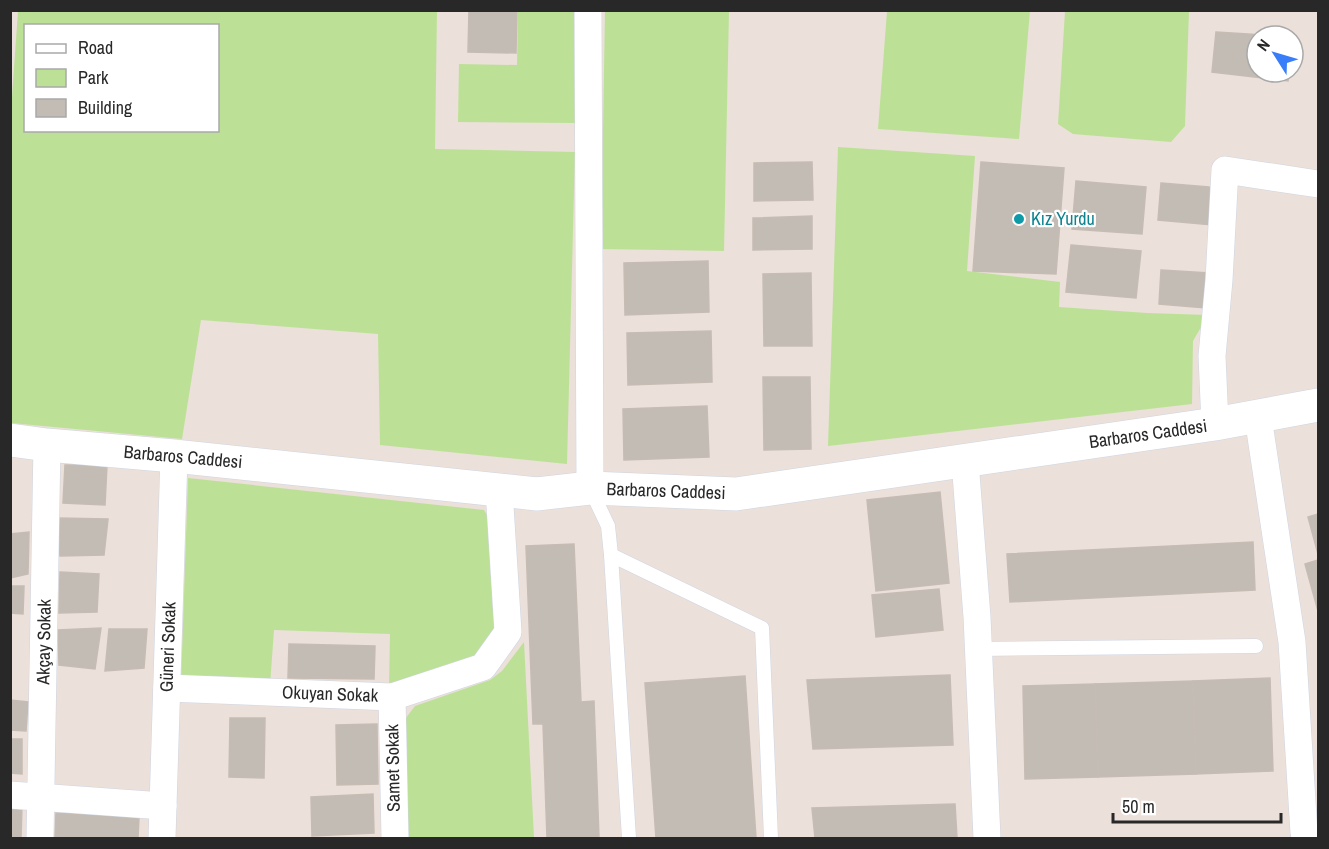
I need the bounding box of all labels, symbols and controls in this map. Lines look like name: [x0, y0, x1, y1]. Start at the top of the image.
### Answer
legend: [24, 24, 219, 132]
north arrow: [1245, 24, 1305, 84]
text: Road: [78, 35, 113, 60]
text: N: [1251, 35, 1275, 55]
text: Park: [78, 65, 109, 90]
text: Building: [78, 95, 133, 120]
place label: Kız Yurdu: [1031, 206, 1095, 231]
marker: Kız Yurdu: [1012, 212, 1026, 226]
street label: Barbaros Caddesi: [1087, 413, 1209, 454]
street label: Barbaros Caddesi: [123, 439, 243, 474]
street label: Barbaros Caddesi: [606, 476, 726, 505]
street label: Akçay Sokak: [30, 599, 57, 686]
street label: Güneri Sokak: [153, 601, 182, 693]
street label: Okuyan Sokak: [282, 679, 379, 708]
street label: Samet Sokak: [379, 723, 406, 812]
scale bar: [1113, 786, 1281, 824]
text: 50 m: [1122, 794, 1155, 819]

